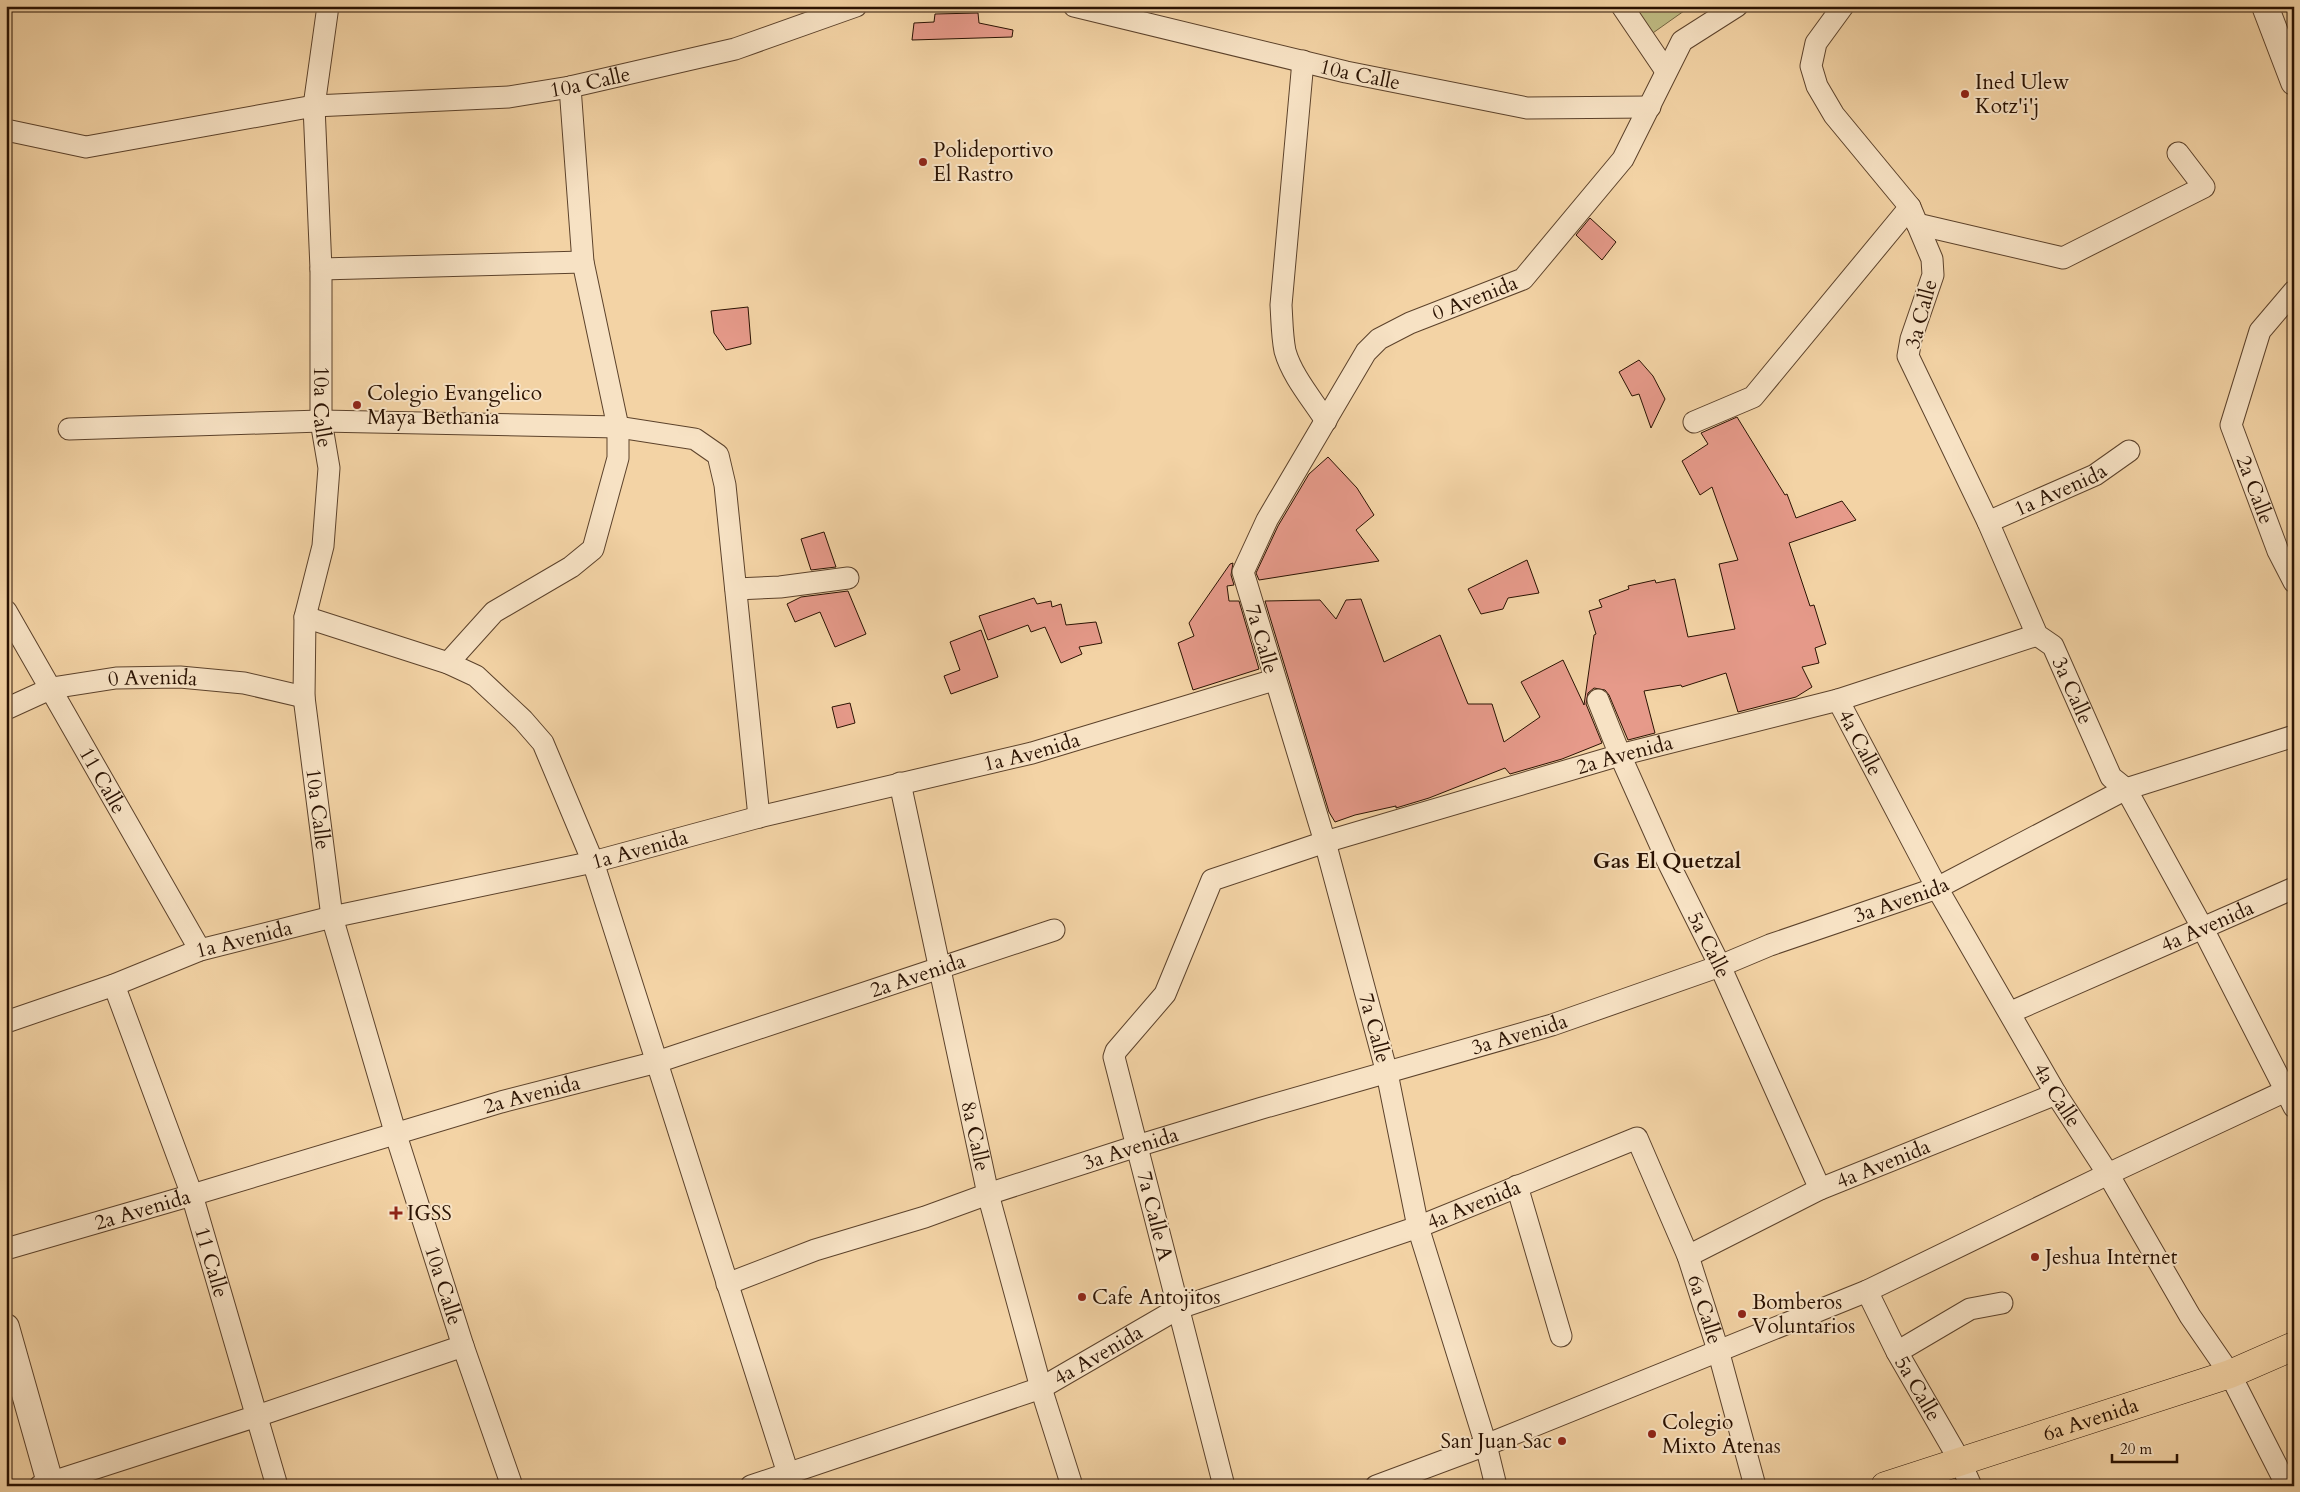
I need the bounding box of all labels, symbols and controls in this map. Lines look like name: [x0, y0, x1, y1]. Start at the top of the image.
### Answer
street label: 10a Calle: [1317, 52, 1403, 97]
street label: 10a Calle: [548, 60, 633, 105]
place label: Ined Ulew Kotz'i'j: [1975, 68, 2069, 121]
marker: Ined Ulew Kotz'i'j: [1959, 88, 1971, 100]
place label: Polideportivo El Rastro: [933, 136, 1053, 189]
marker: Polideportivo El Rastro: [917, 156, 929, 168]
street label: 0 Avenida: [1428, 268, 1522, 328]
street label: 3a Calle: [1898, 276, 1945, 352]
street label: 10a Calle: [306, 366, 339, 450]
place label: Colegio Evangelico Maya Bethania: [367, 379, 542, 432]
marker: Colegio Evangelico Maya Bethania: [351, 399, 363, 411]
street label: 2a Calle: [2229, 452, 2281, 528]
street label: 1a Avenida: [2010, 457, 2113, 524]
street label: 7a Calle: [1238, 601, 1285, 677]
street label: 3a Calle: [2045, 652, 2100, 729]
street label: 0 Avenida: [106, 663, 199, 694]
street label: 4a Calle: [1831, 705, 1889, 781]
street label: 1a Avenida: [981, 725, 1083, 779]
street label: 2a Avenida: [1573, 728, 1676, 782]
street label: 11 Calle: [72, 742, 133, 819]
street label: 10a Calle: [298, 767, 337, 851]
street label: 1a Avenida: [588, 823, 691, 877]
district label: Gas El Quetzal: [1593, 846, 1742, 876]
street label: 3a Avenida: [1850, 870, 1954, 930]
street label: 4a Avenida: [2156, 893, 2258, 960]
street label: 5a Calle: [1680, 907, 1738, 983]
street label: 1a Avenida: [192, 914, 295, 966]
street label: 2a Avenida: [866, 947, 969, 1005]
street label: 7a Calle: [1351, 990, 1398, 1066]
street label: 3a Avenida: [1468, 1007, 1571, 1062]
street label: 4a Calle: [2026, 1058, 2088, 1133]
street label: 2a Avenida: [480, 1068, 583, 1121]
street label: 8a Calle: [953, 1098, 997, 1174]
street label: 3a Avenida: [1079, 1120, 1182, 1177]
street label: 4a Avenida: [1832, 1132, 1934, 1196]
street label: 7a Calle A: [1129, 1168, 1180, 1264]
street label: 4a Avenida: [1423, 1173, 1525, 1237]
street label: 2a Avenida: [91, 1182, 194, 1238]
place label: IGSS: [407, 1199, 452, 1228]
marker: IGSS: [389, 1206, 403, 1220]
street label: 11 Calle: [187, 1223, 235, 1301]
street label: 10a Calle: [417, 1242, 469, 1329]
place label: Jeshua Internet: [2042, 1243, 2178, 1272]
marker: Jeshua Internet: [2029, 1251, 2041, 1263]
street label: 6a Calle: [1680, 1271, 1729, 1348]
place label: Cafe Antojitos: [1092, 1283, 1220, 1312]
place label: Bomberos Voluntarios: [1752, 1288, 1855, 1341]
marker: Cafe Antojitos: [1076, 1291, 1088, 1303]
marker: Bomberos Voluntarios: [1736, 1308, 1748, 1320]
street label: 4a Avenida: [1048, 1318, 1148, 1393]
street label: 5a Calle: [1887, 1351, 1948, 1427]
street label: 6a Avenida: [2039, 1391, 2142, 1449]
place label: Colegio Mixto Atenas: [1662, 1408, 1781, 1461]
place label: San Juan Sac: [1440, 1427, 1552, 1456]
marker: Colegio Mixto Atenas: [1646, 1428, 1658, 1440]
scale bar: [2112, 1432, 2178, 1464]
marker: San Juan Sac: [1556, 1435, 1568, 1447]
text: 20 m: [2120, 1439, 2152, 1459]

